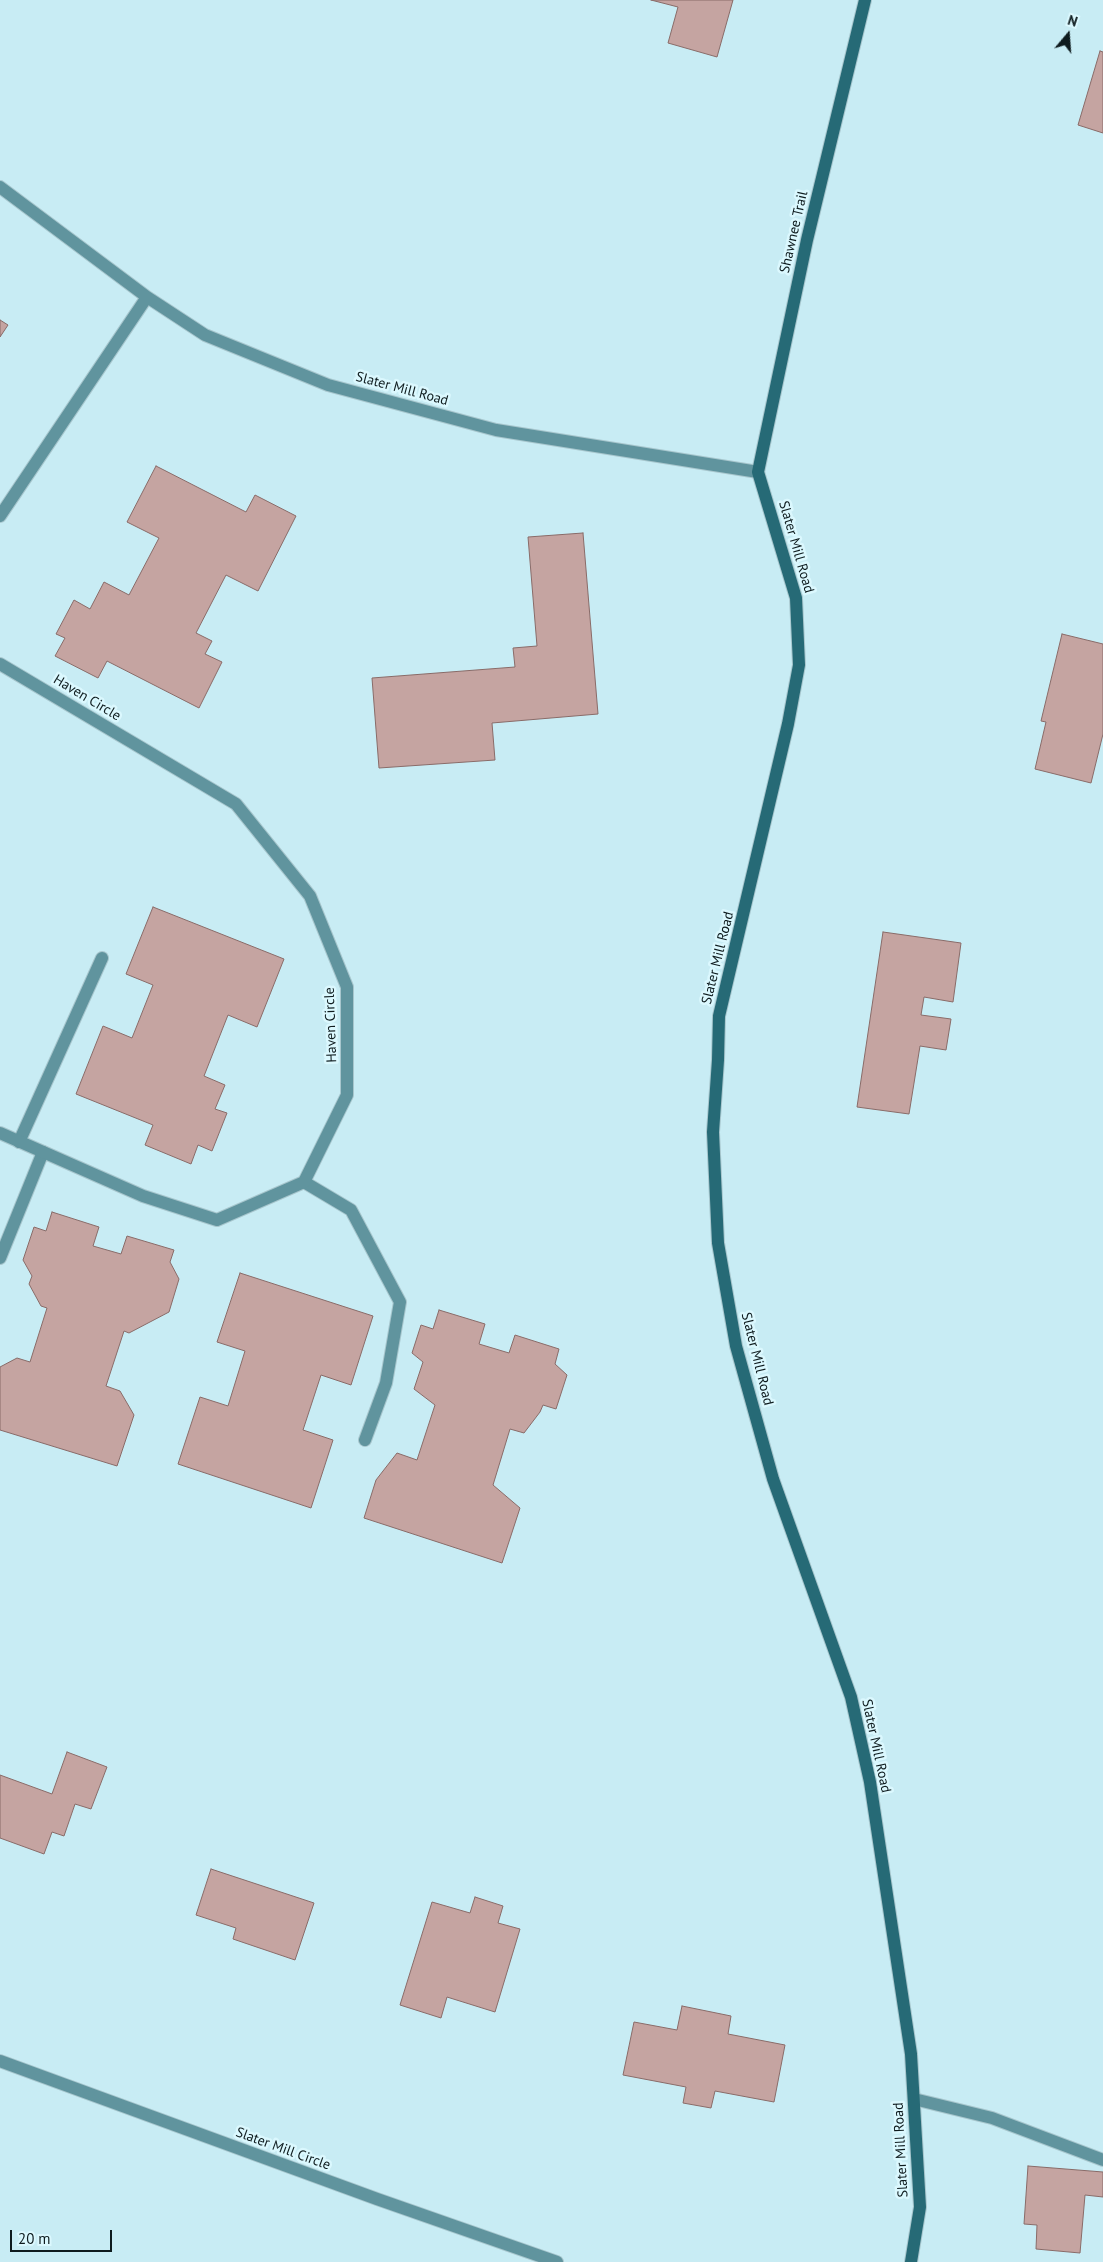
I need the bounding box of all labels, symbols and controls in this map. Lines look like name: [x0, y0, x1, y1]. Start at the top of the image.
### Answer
north arrow: [1043, 10, 1093, 60]
text: N: [1065, 11, 1080, 31]
street label: Shawnee Trail: [776, 189, 812, 275]
street label: Slater Mill Road: [354, 369, 450, 409]
street label: Slater Mill Road: [775, 499, 817, 595]
street label: Haven Circle: [50, 671, 124, 725]
street label: Slater Mill Road: [698, 910, 738, 1006]
street label: Haven Circle: [321, 987, 341, 1063]
street label: Slater Mill Road: [737, 1311, 777, 1407]
street label: Slater Mill Road: [858, 1698, 894, 1794]
street label: Slater Mill Road: [890, 2102, 912, 2198]
street label: Slater Mill Circle: [233, 2124, 333, 2174]
scale bar: [12, 2220, 115, 2252]
text: 20 m: [18, 2229, 51, 2248]

